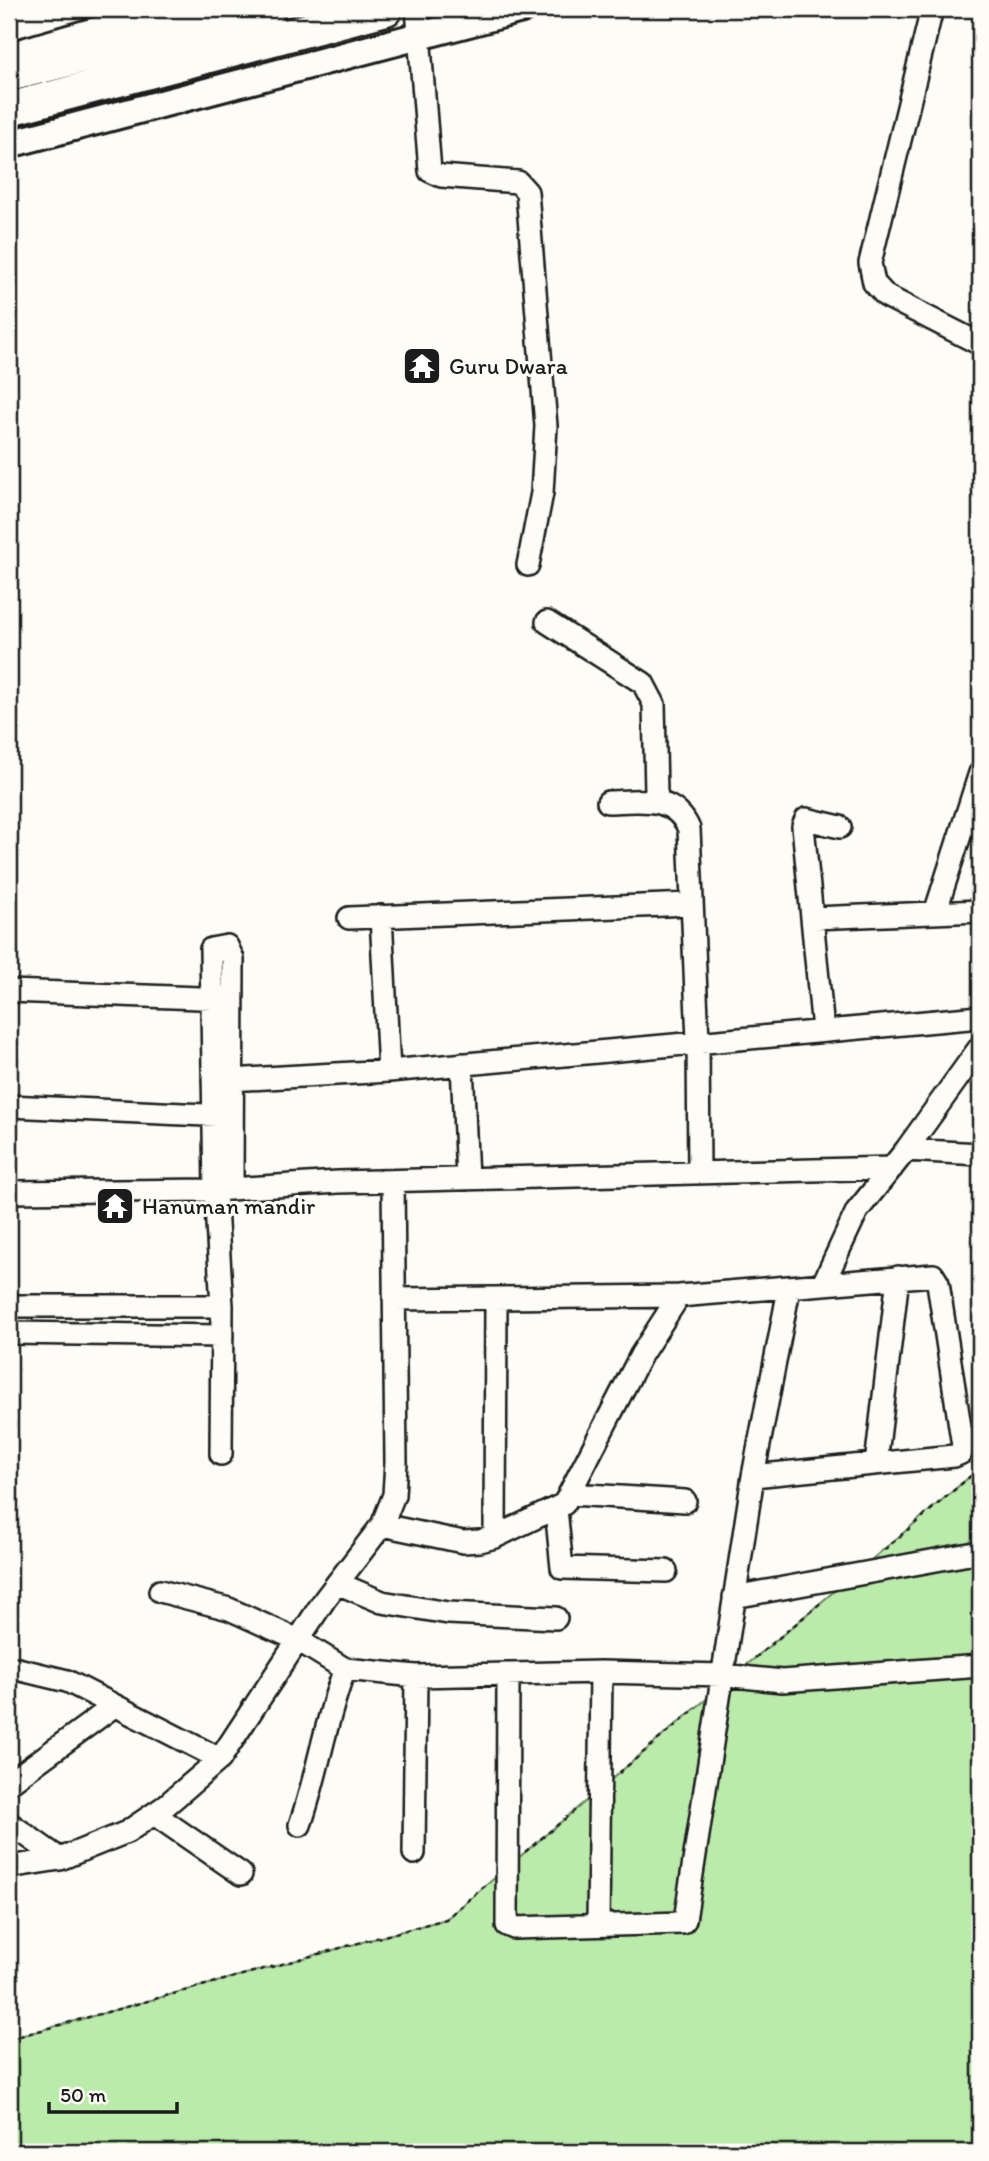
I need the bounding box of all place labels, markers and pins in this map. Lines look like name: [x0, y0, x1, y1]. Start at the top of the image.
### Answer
temple icon: Guru Dwara: [401, 345, 443, 387]
place label: Guru Dwara: [449, 352, 568, 380]
temple icon: Hanuman mandir: [94, 1185, 136, 1227]
place label: Hanuman mandir: [142, 1192, 315, 1220]

